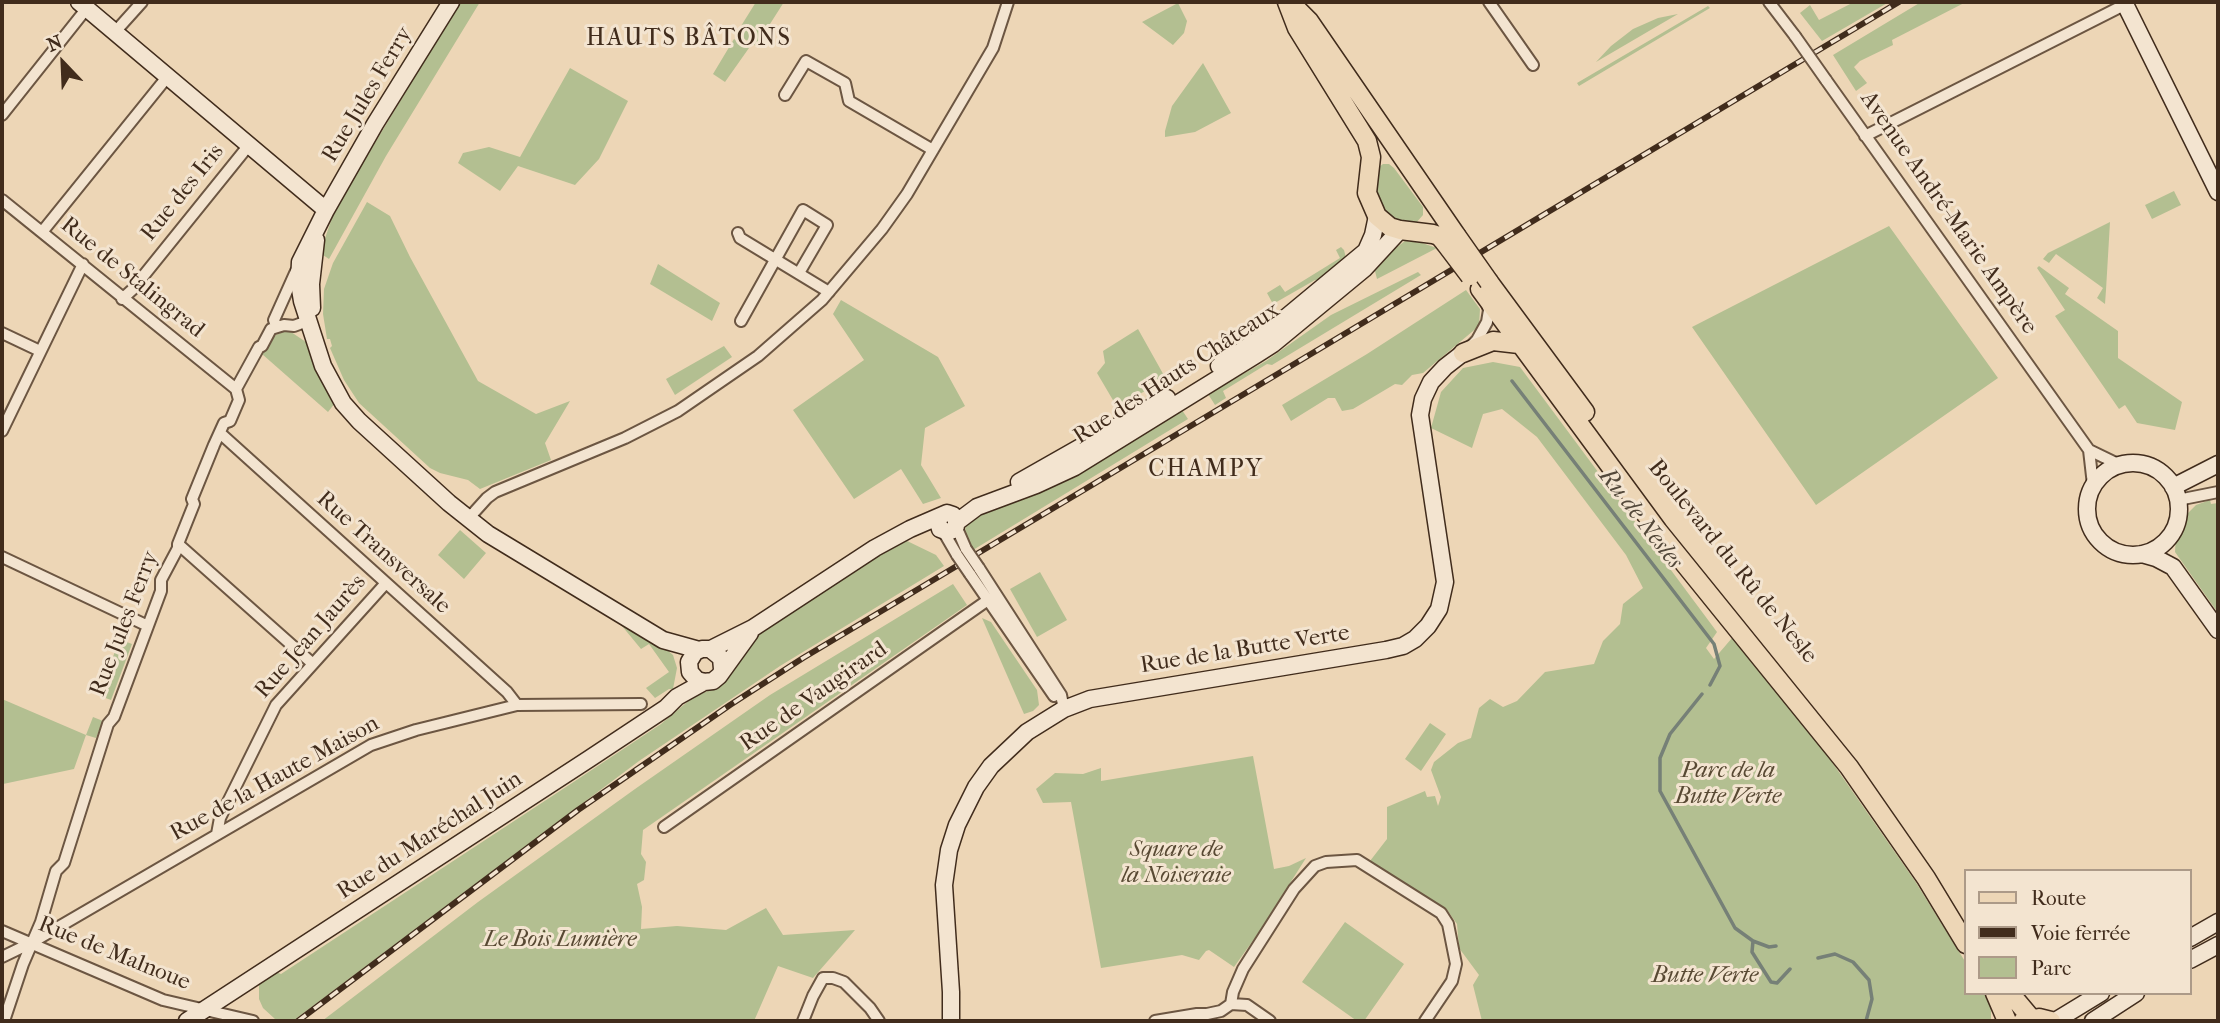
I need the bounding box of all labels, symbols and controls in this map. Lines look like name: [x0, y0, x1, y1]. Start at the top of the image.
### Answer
street label: Rue Jules Ferry: [317, 22, 419, 168]
district label: HAUTS BÂTONS: [587, 25, 791, 53]
north arrow: [28, 28, 98, 98]
text: N: [44, 31, 66, 57]
street label: Avenue André-Marie Ampère: [1853, 86, 2043, 340]
street label: Rue des Iris: [135, 139, 231, 247]
street label: Rue de Stalingrad: [55, 212, 209, 344]
street label: Rue des Hauts Châteaux: [1069, 297, 1285, 451]
street label: Boulevard du Rû de Nesle: [1642, 455, 1822, 669]
district label: CHAMPY: [1149, 456, 1263, 484]
water label: Ru de Nesles: [1592, 463, 1688, 575]
street label: Rue Transversale: [310, 486, 456, 620]
street label: Rue Jules Ferry: [85, 548, 165, 700]
street label: Rue Jean Jaurès: [250, 569, 372, 705]
street label: Rue de la Butte Verte: [1138, 620, 1352, 680]
street label: Rue de Vaugirard: [735, 636, 893, 758]
street label: Rue de la Haute Maison: [166, 710, 384, 848]
park label: Parc de la Butte Verte: [1675, 757, 1781, 811]
street label: Rue du Maréchal Juin: [332, 766, 528, 906]
park label: Square de la Noiseraie: [1121, 836, 1231, 890]
legend: [1965, 869, 2192, 995]
text: Route: [2031, 886, 2086, 910]
street label: Rue de Malnoue: [34, 911, 194, 997]
text: Voie ferrée: [2031, 921, 2130, 945]
park label: Le Bois Lumière: [484, 926, 636, 954]
text: Parc: [2031, 956, 2071, 980]
park label: Butte Verte: [1652, 962, 1758, 990]

